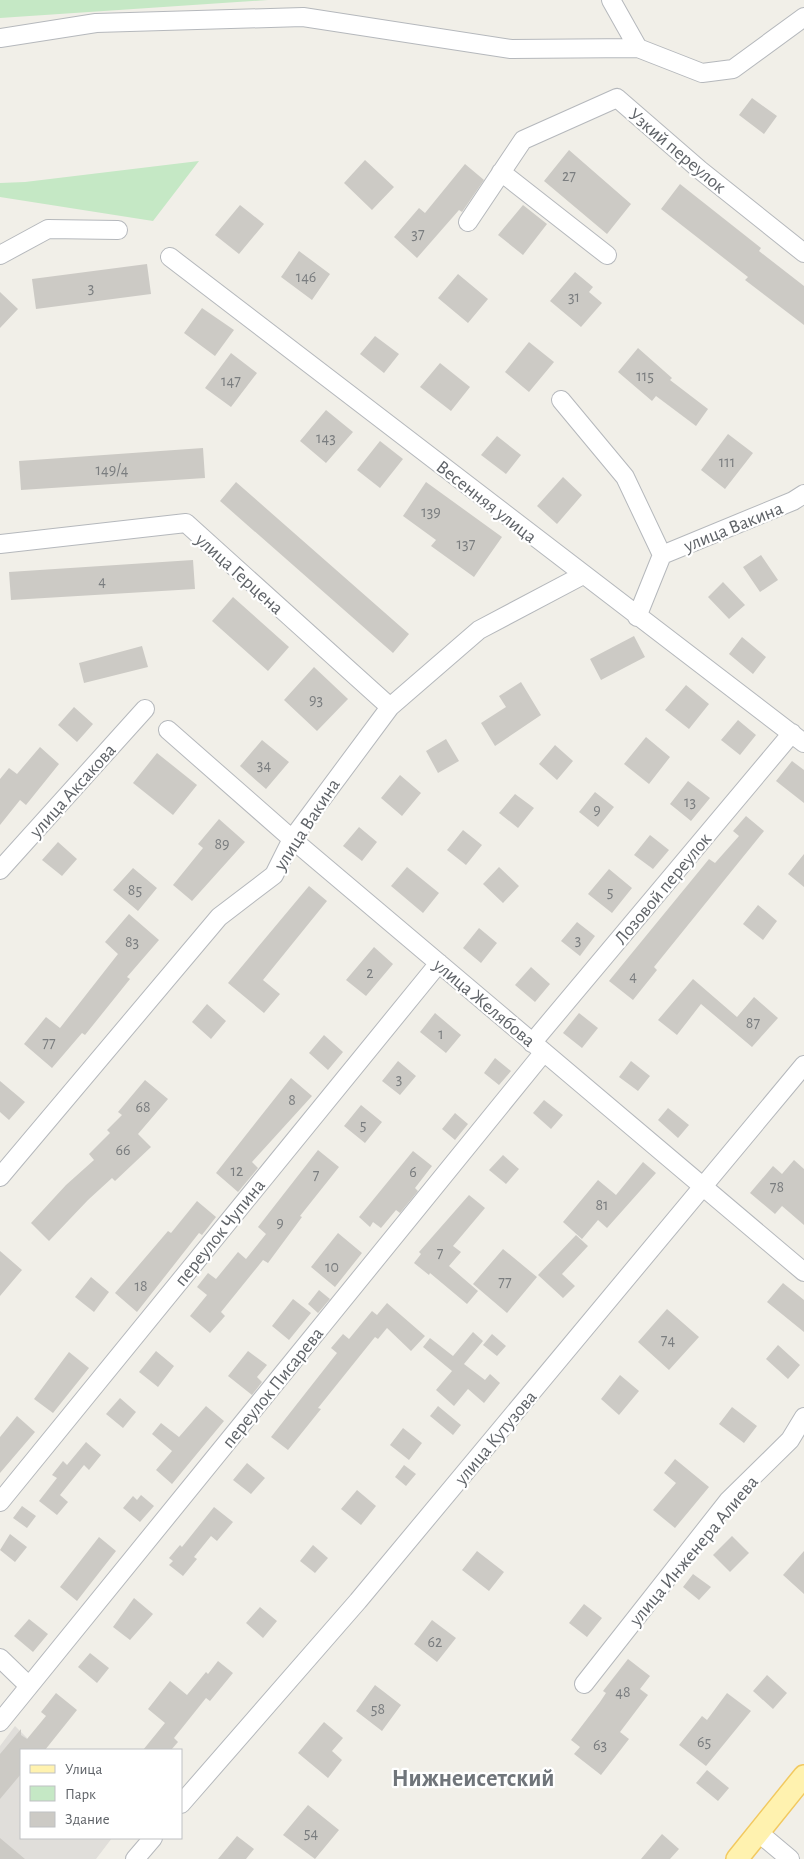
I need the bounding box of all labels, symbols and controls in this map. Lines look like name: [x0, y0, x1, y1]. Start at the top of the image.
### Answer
street label: Узкий переулок: [625, 105, 730, 197]
house number: 27: [562, 168, 576, 184]
house number: 37: [411, 226, 425, 242]
house number: 146: [296, 269, 316, 285]
house number: 3: [88, 280, 94, 296]
house number: 31: [568, 289, 580, 305]
house number: 115: [636, 368, 654, 384]
house number: 147: [221, 373, 241, 389]
house number: 143: [316, 430, 336, 446]
house number: 111: [719, 454, 735, 470]
street label: Весенняя улица: [432, 457, 540, 547]
house number: 149/4: [95, 462, 129, 478]
street label: улица Вакина: [680, 499, 786, 556]
house number: 139: [421, 504, 441, 520]
street label: улица Герцена: [191, 529, 287, 618]
house number: 137: [457, 536, 476, 552]
house number: 4: [98, 573, 106, 589]
house number: 93: [309, 692, 323, 708]
street label: улица Аксакова: [26, 740, 120, 842]
house number: 34: [257, 757, 271, 773]
street label: улица Вакина: [270, 775, 344, 875]
house number: 13: [684, 794, 696, 810]
house number: 9: [593, 802, 601, 818]
street label: Лозовой переулок: [611, 829, 715, 948]
house number: 89: [214, 836, 230, 852]
house number: 85: [128, 882, 142, 898]
house number: 5: [607, 884, 613, 900]
house number: 3: [575, 932, 581, 948]
house number: 83: [125, 934, 139, 950]
street label: улица Желябова: [429, 955, 539, 1051]
house number: 2: [366, 965, 374, 981]
house number: 4: [629, 968, 637, 984]
house number: 87: [746, 1015, 760, 1031]
house number: 1: [438, 1026, 444, 1042]
house number: 77: [42, 1035, 56, 1051]
house number: 3: [396, 1071, 402, 1087]
house number: 8: [288, 1092, 296, 1108]
house number: 68: [135, 1099, 151, 1115]
house number: 5: [360, 1117, 366, 1133]
house number: 66: [115, 1142, 131, 1158]
house number: 12: [231, 1163, 243, 1179]
house number: 6: [409, 1164, 417, 1180]
house number: 7: [313, 1167, 320, 1183]
street label: переулок Чупина: [171, 1176, 269, 1290]
house number: 78: [770, 1179, 784, 1195]
house number: 81: [595, 1197, 609, 1213]
house number: 9: [276, 1215, 284, 1231]
house number: 7: [437, 1245, 444, 1261]
house number: 10: [325, 1259, 339, 1275]
house number: 77: [498, 1274, 512, 1290]
house number: 18: [134, 1278, 148, 1294]
street label: переулок Писарева: [219, 1324, 328, 1452]
house number: 74: [661, 1332, 675, 1348]
street label: улица Кутузова: [451, 1387, 541, 1489]
street label: улица Инженера Алиева: [625, 1472, 762, 1630]
house number: 62: [428, 1634, 442, 1650]
house number: 48: [615, 1684, 631, 1700]
house number: 58: [371, 1701, 385, 1717]
house number: 65: [697, 1734, 711, 1750]
house number: 63: [593, 1737, 607, 1753]
legend: [20, 1749, 182, 1839]
text: Улица: [65, 1762, 102, 1777]
district label: Нижнеисетский: [392, 1767, 554, 1791]
text: Парк: [65, 1787, 96, 1802]
text: Здание: [65, 1812, 110, 1827]
house number: 54: [304, 1825, 318, 1841]

